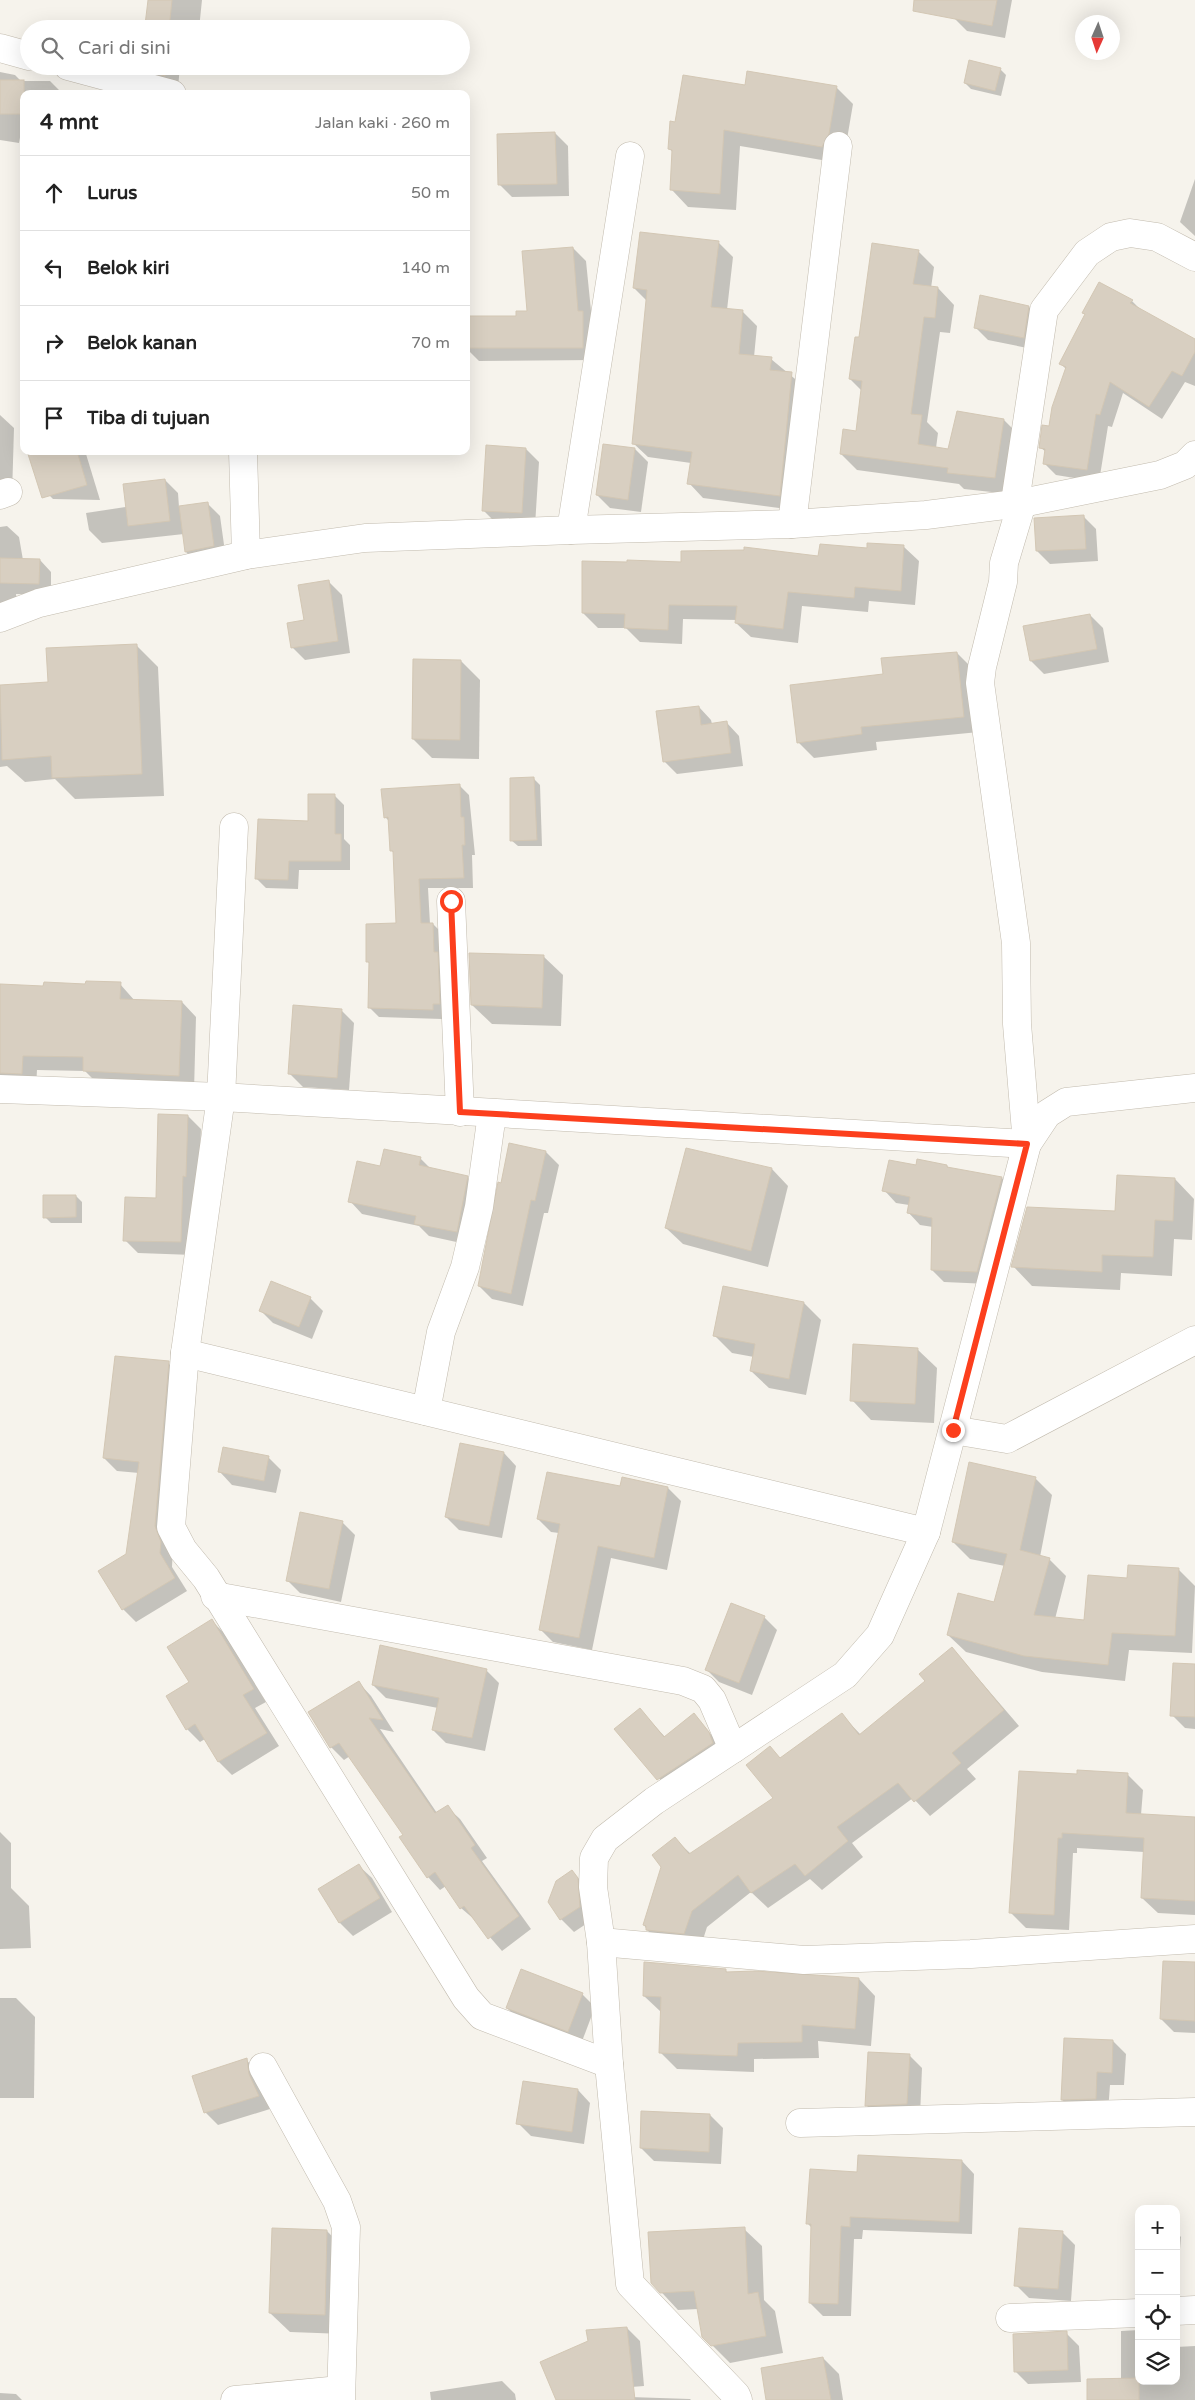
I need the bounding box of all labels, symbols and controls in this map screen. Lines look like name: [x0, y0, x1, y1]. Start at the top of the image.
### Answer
north arrow: [1075, 15, 1120, 60]
search box: [20, 20, 470, 75]
icon: search: [38, 34, 66, 62]
text: Cari di sini: [78, 37, 171, 59]
text: 4 mnt: [40, 110, 99, 135]
text: Jalan kaki · 260 m: [315, 113, 450, 133]
icon: ahead: [40, 179, 68, 207]
text: Lurus: [87, 182, 137, 204]
text: 50 m: [411, 183, 450, 203]
icon: left: [40, 254, 68, 282]
text: Belok kiri: [87, 257, 170, 279]
text: 140 m: [401, 258, 450, 278]
icon: right: [40, 329, 68, 357]
text: Belok kanan: [87, 332, 197, 354]
text: 70 m: [411, 333, 450, 353]
icon: arrive: [40, 404, 68, 432]
text: Tiba di tujuan: [87, 407, 210, 429]
route start: [440, 890, 463, 913]
route end: [942, 1419, 965, 1442]
map controls: [1135, 2205, 1180, 2385]
button: +: [1135, 2205, 1180, 2250]
button: −: [1135, 2250, 1180, 2295]
button: locate: [1135, 2295, 1180, 2340]
button: layers: [1135, 2340, 1180, 2385]

